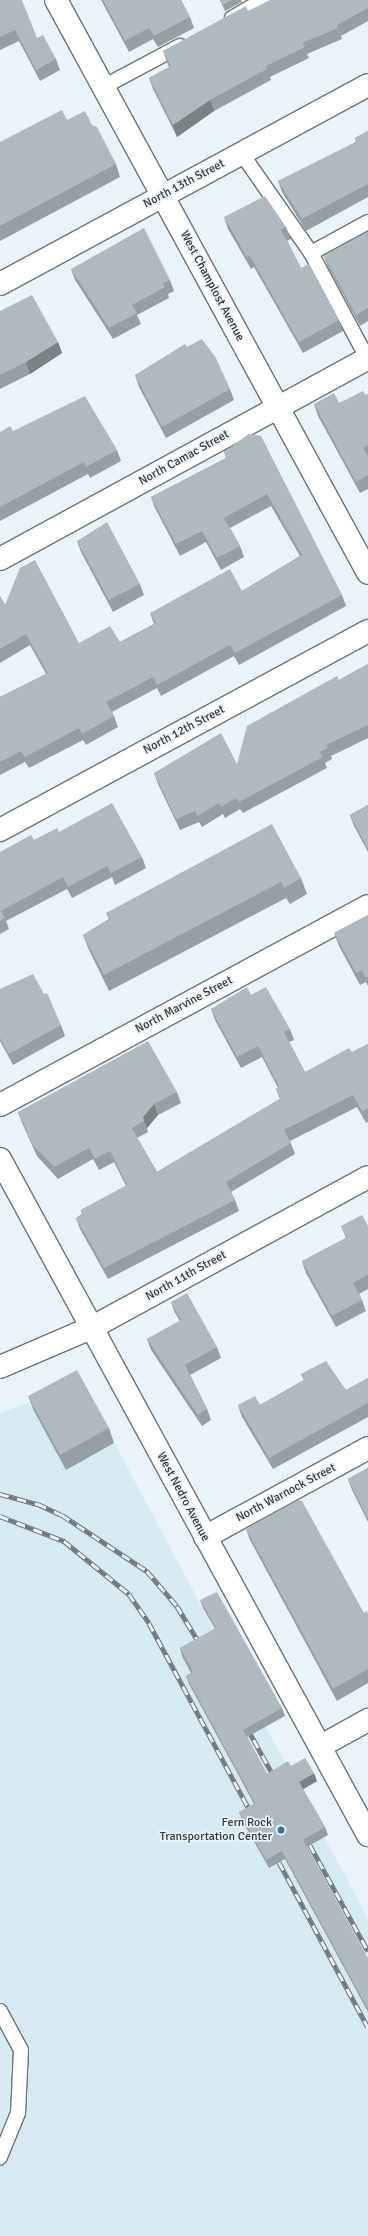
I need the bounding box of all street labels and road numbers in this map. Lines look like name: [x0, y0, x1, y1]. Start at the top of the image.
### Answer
street label: North 13th Street: [141, 157, 227, 211]
street label: West Champlost Avenue: [177, 228, 247, 344]
street label: North Camac Street: [136, 427, 232, 489]
street label: North 12th Street: [141, 703, 227, 757]
street label: North Marvine Street: [133, 973, 235, 1037]
street label: North 11th Street: [143, 1248, 229, 1304]
street label: West Nedro Avenue: [153, 1450, 213, 1544]
street label: North Warnock Street: [234, 1461, 338, 1525]

